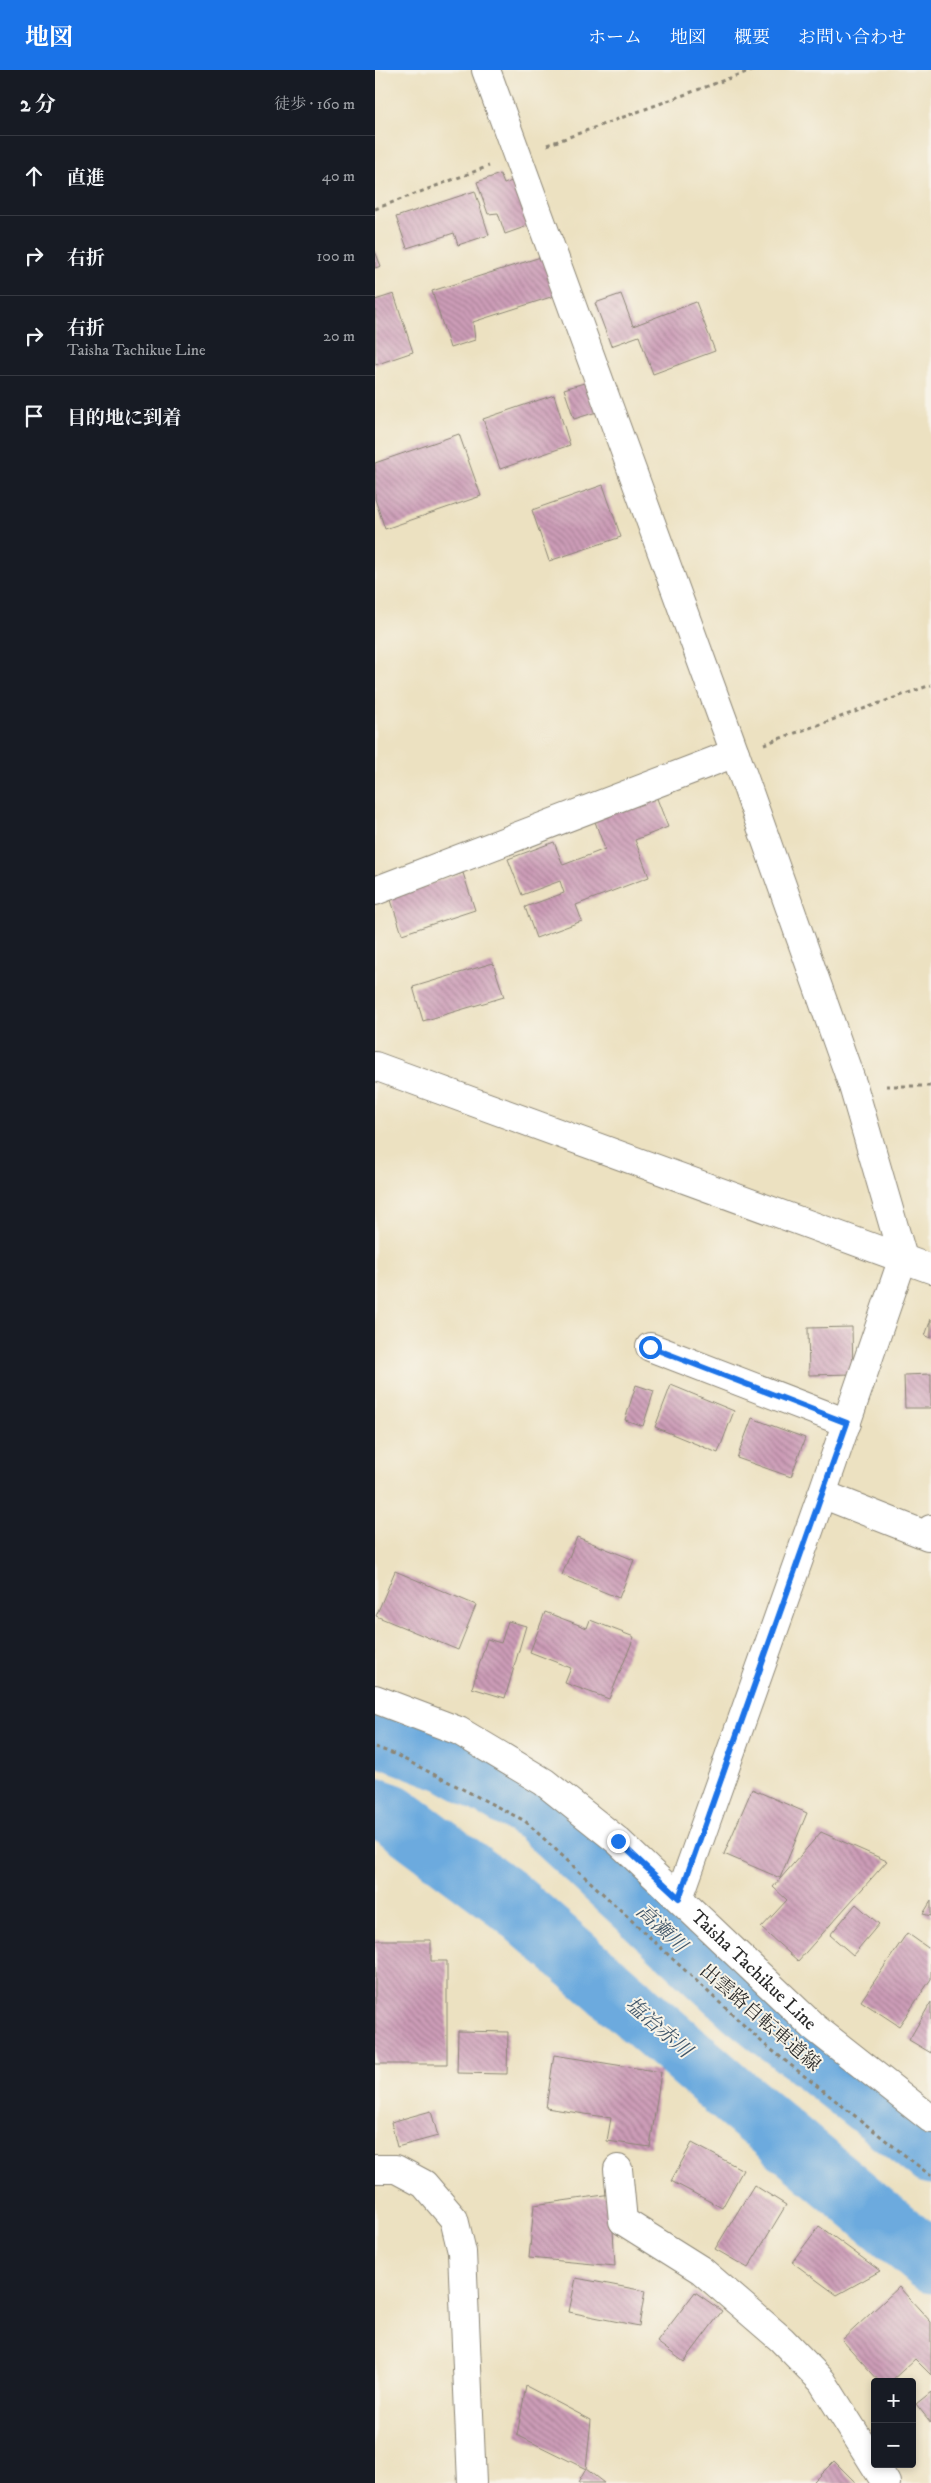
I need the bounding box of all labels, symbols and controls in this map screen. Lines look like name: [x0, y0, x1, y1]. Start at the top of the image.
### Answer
text: 地図: [25, 23, 73, 53]
text: ホーム: [588, 27, 642, 49]
text: 地図: [670, 27, 706, 49]
text: 概要: [734, 27, 770, 49]
text: お問い合わせ: [798, 27, 906, 49]
text: 2 分: [20, 92, 56, 118]
text: 徒歩 · 160 m: [274, 94, 355, 114]
icon: ahead: [20, 162, 48, 190]
text: 40 m: [322, 166, 355, 186]
text: 直進: [67, 167, 105, 190]
icon: right: [20, 242, 48, 270]
text: 100 m: [317, 246, 355, 266]
text: 右折: [67, 247, 105, 270]
text: 右折: [67, 317, 105, 340]
icon: right: [20, 322, 48, 350]
text: 20 m: [323, 326, 355, 346]
text: Taisha Tachikue Line: [67, 340, 206, 360]
icon: arrive: [20, 402, 48, 430]
text: 目的地に到着: [67, 407, 181, 430]
route start: [639, 1336, 662, 1359]
route end: [607, 1830, 630, 1853]
water label: 高瀬川: [631, 1899, 693, 1960]
street label: Taisha Tachikue Line: [686, 1905, 822, 2035]
street label: 出雲路自転車道線: [695, 1959, 825, 2077]
water label: 塩冶赤川: [620, 1992, 698, 2065]
map controls: [871, 2378, 916, 2468]
button: +: [871, 2378, 916, 2423]
button: −: [871, 2423, 916, 2468]

